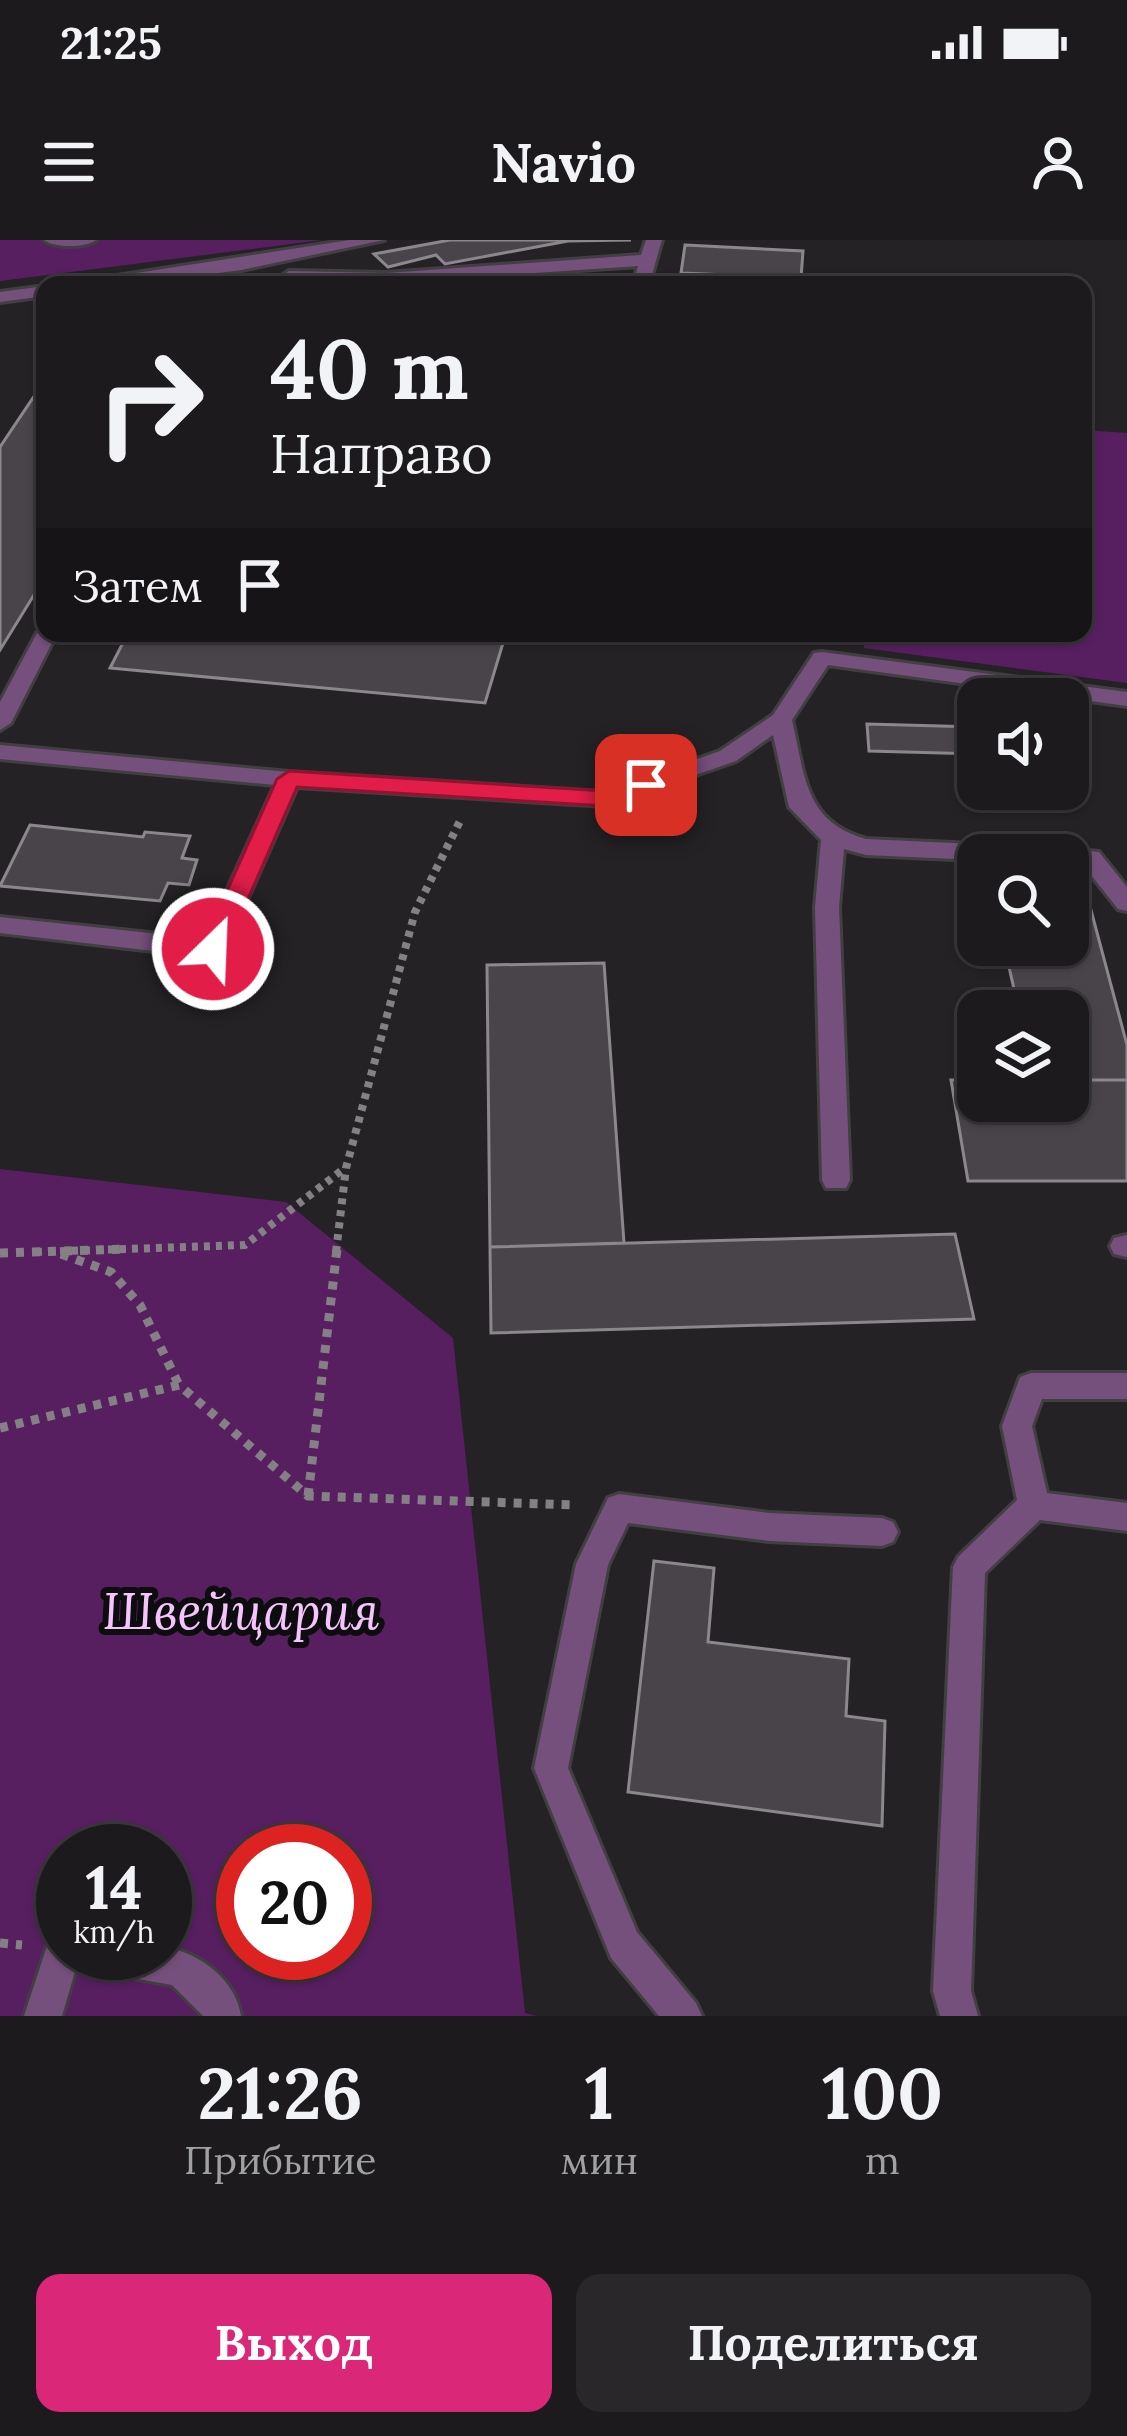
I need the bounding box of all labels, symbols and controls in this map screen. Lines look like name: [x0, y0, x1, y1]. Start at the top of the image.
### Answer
text: 21:25: [60, 14, 162, 71]
text: Navio: [491, 128, 636, 197]
icon: menu: [36, 129, 102, 195]
icon: person: [1025, 129, 1091, 195]
text: 40 m: [270, 314, 469, 422]
icon: right: [72, 324, 228, 480]
text: Направо: [270, 419, 493, 488]
icon: arrive: [227, 552, 293, 618]
text: Затем: [72, 557, 203, 614]
map controls: [957, 678, 1089, 1122]
button: sound: [957, 678, 1089, 810]
pin: [595, 734, 697, 836]
icon: arrive: [613, 752, 679, 818]
button: search: [957, 834, 1089, 966]
position arrow: [150, 886, 276, 1012]
button: layers: [957, 990, 1089, 1122]
park label: Швейцария: [103, 1578, 380, 1643]
speed limit sign: 20: [216, 1824, 372, 1980]
text: 14: [85, 1849, 143, 1925]
text: km/h: [73, 1913, 155, 1951]
text: 21:26: [198, 2047, 363, 2139]
text: 1: [585, 2047, 614, 2139]
text: 100: [822, 2047, 943, 2139]
text: Прибытие: [184, 2135, 377, 2185]
text: мин: [561, 2135, 638, 2185]
text: m: [865, 2135, 900, 2185]
button: Выход: [36, 2274, 552, 2412]
button: Поделиться: [576, 2274, 1091, 2412]

